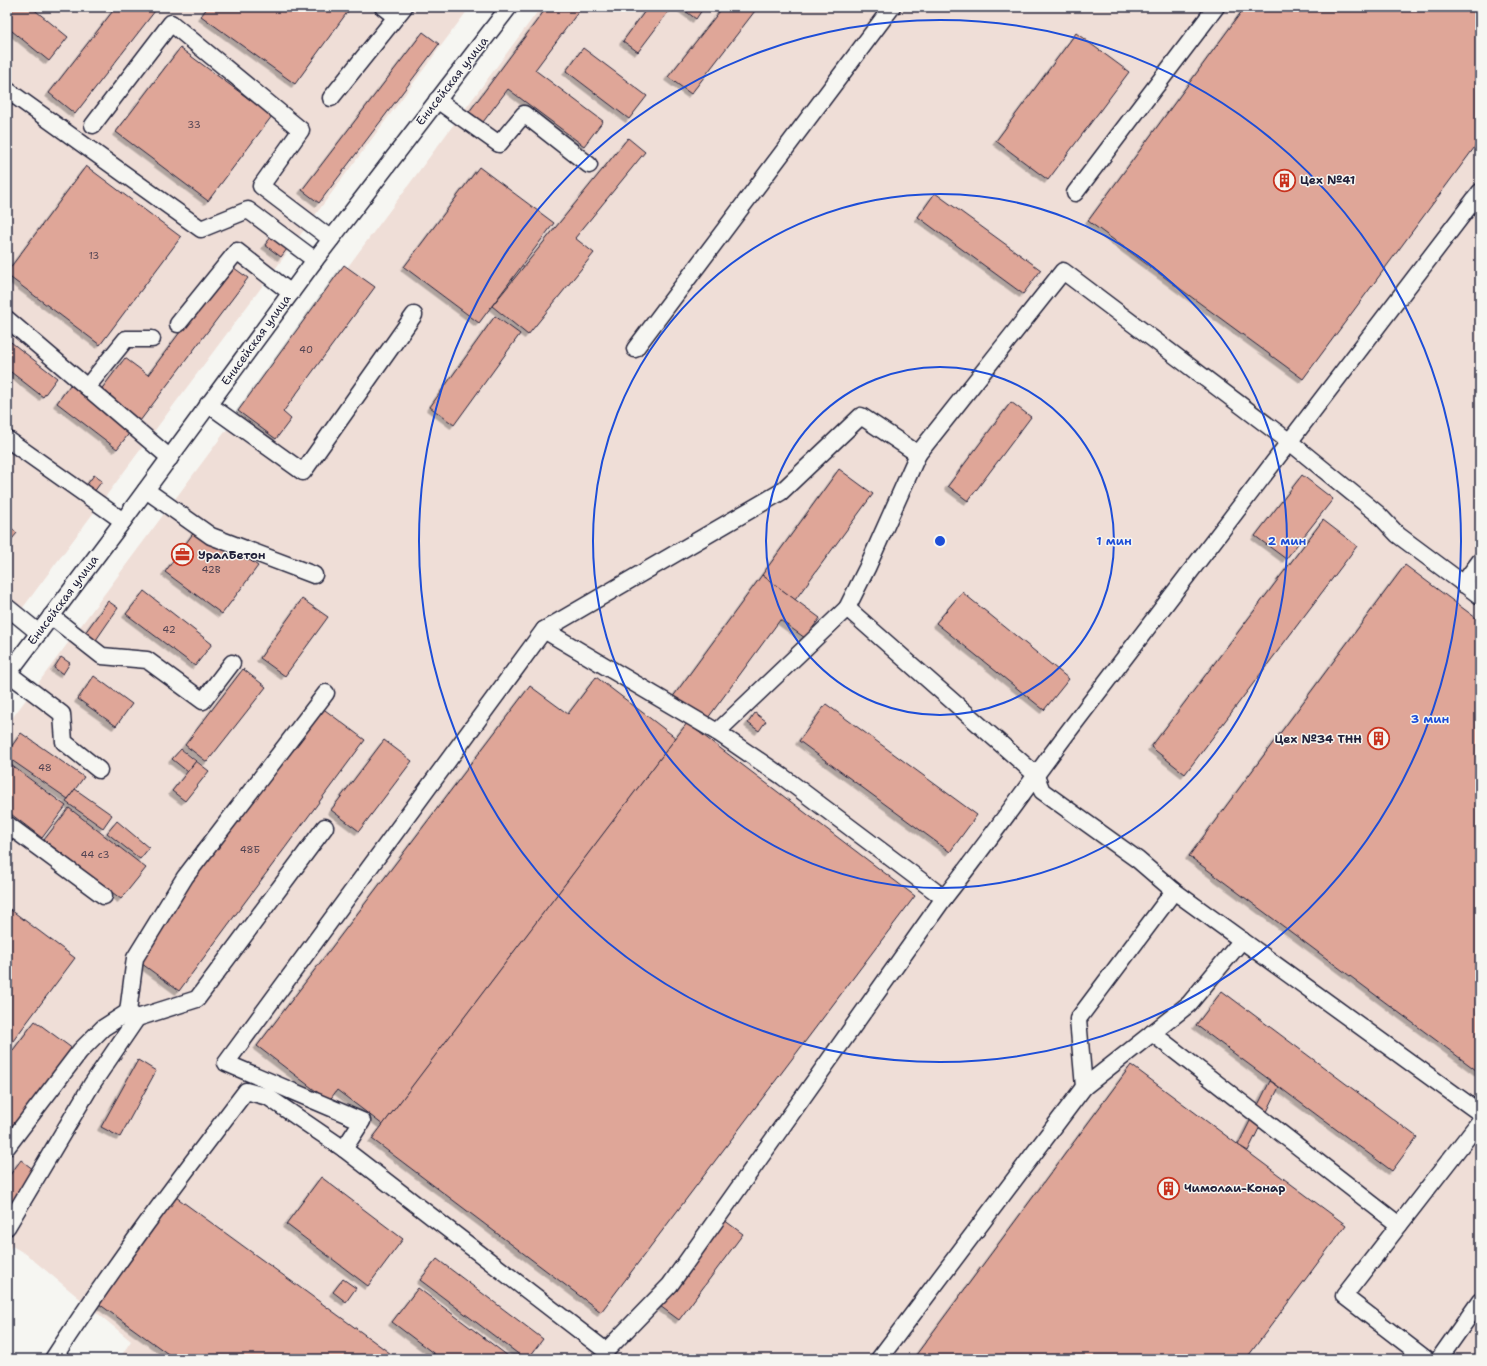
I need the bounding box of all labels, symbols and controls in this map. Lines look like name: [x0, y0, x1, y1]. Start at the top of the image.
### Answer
street label: Енисейская улица: [412, 33, 492, 129]
house number: 33: [187, 118, 201, 131]
building icon: Цех №41: [1271, 167, 1297, 193]
place label: Цех №41: [1300, 172, 1355, 188]
house number: 13: [89, 249, 99, 262]
street label: Енисейская улица: [218, 291, 295, 389]
house number: 40: [299, 343, 313, 356]
text: 1 мин: [1096, 533, 1132, 549]
text: 2 мин: [1268, 533, 1306, 549]
centre of rings: [933, 534, 947, 548]
office icon: УралБетон: [170, 542, 196, 568]
place label: УралБетон: [198, 547, 266, 563]
street label: Енисейская улица: [24, 551, 102, 648]
house number: 42В: [201, 563, 221, 576]
house number: 42: [162, 623, 176, 636]
text: 3 мин: [1411, 711, 1449, 727]
building icon: Цех №34 ТНН: [1365, 726, 1391, 752]
place label: Цех №34 ТНН: [1275, 731, 1362, 747]
house number: 48: [38, 761, 52, 774]
house number: 48Б: [240, 843, 260, 856]
house number: 44 с3: [81, 848, 109, 861]
building icon: Чимолаи-Конар: [1155, 1175, 1181, 1201]
place label: Чимолаи-Конар: [1184, 1180, 1285, 1196]

